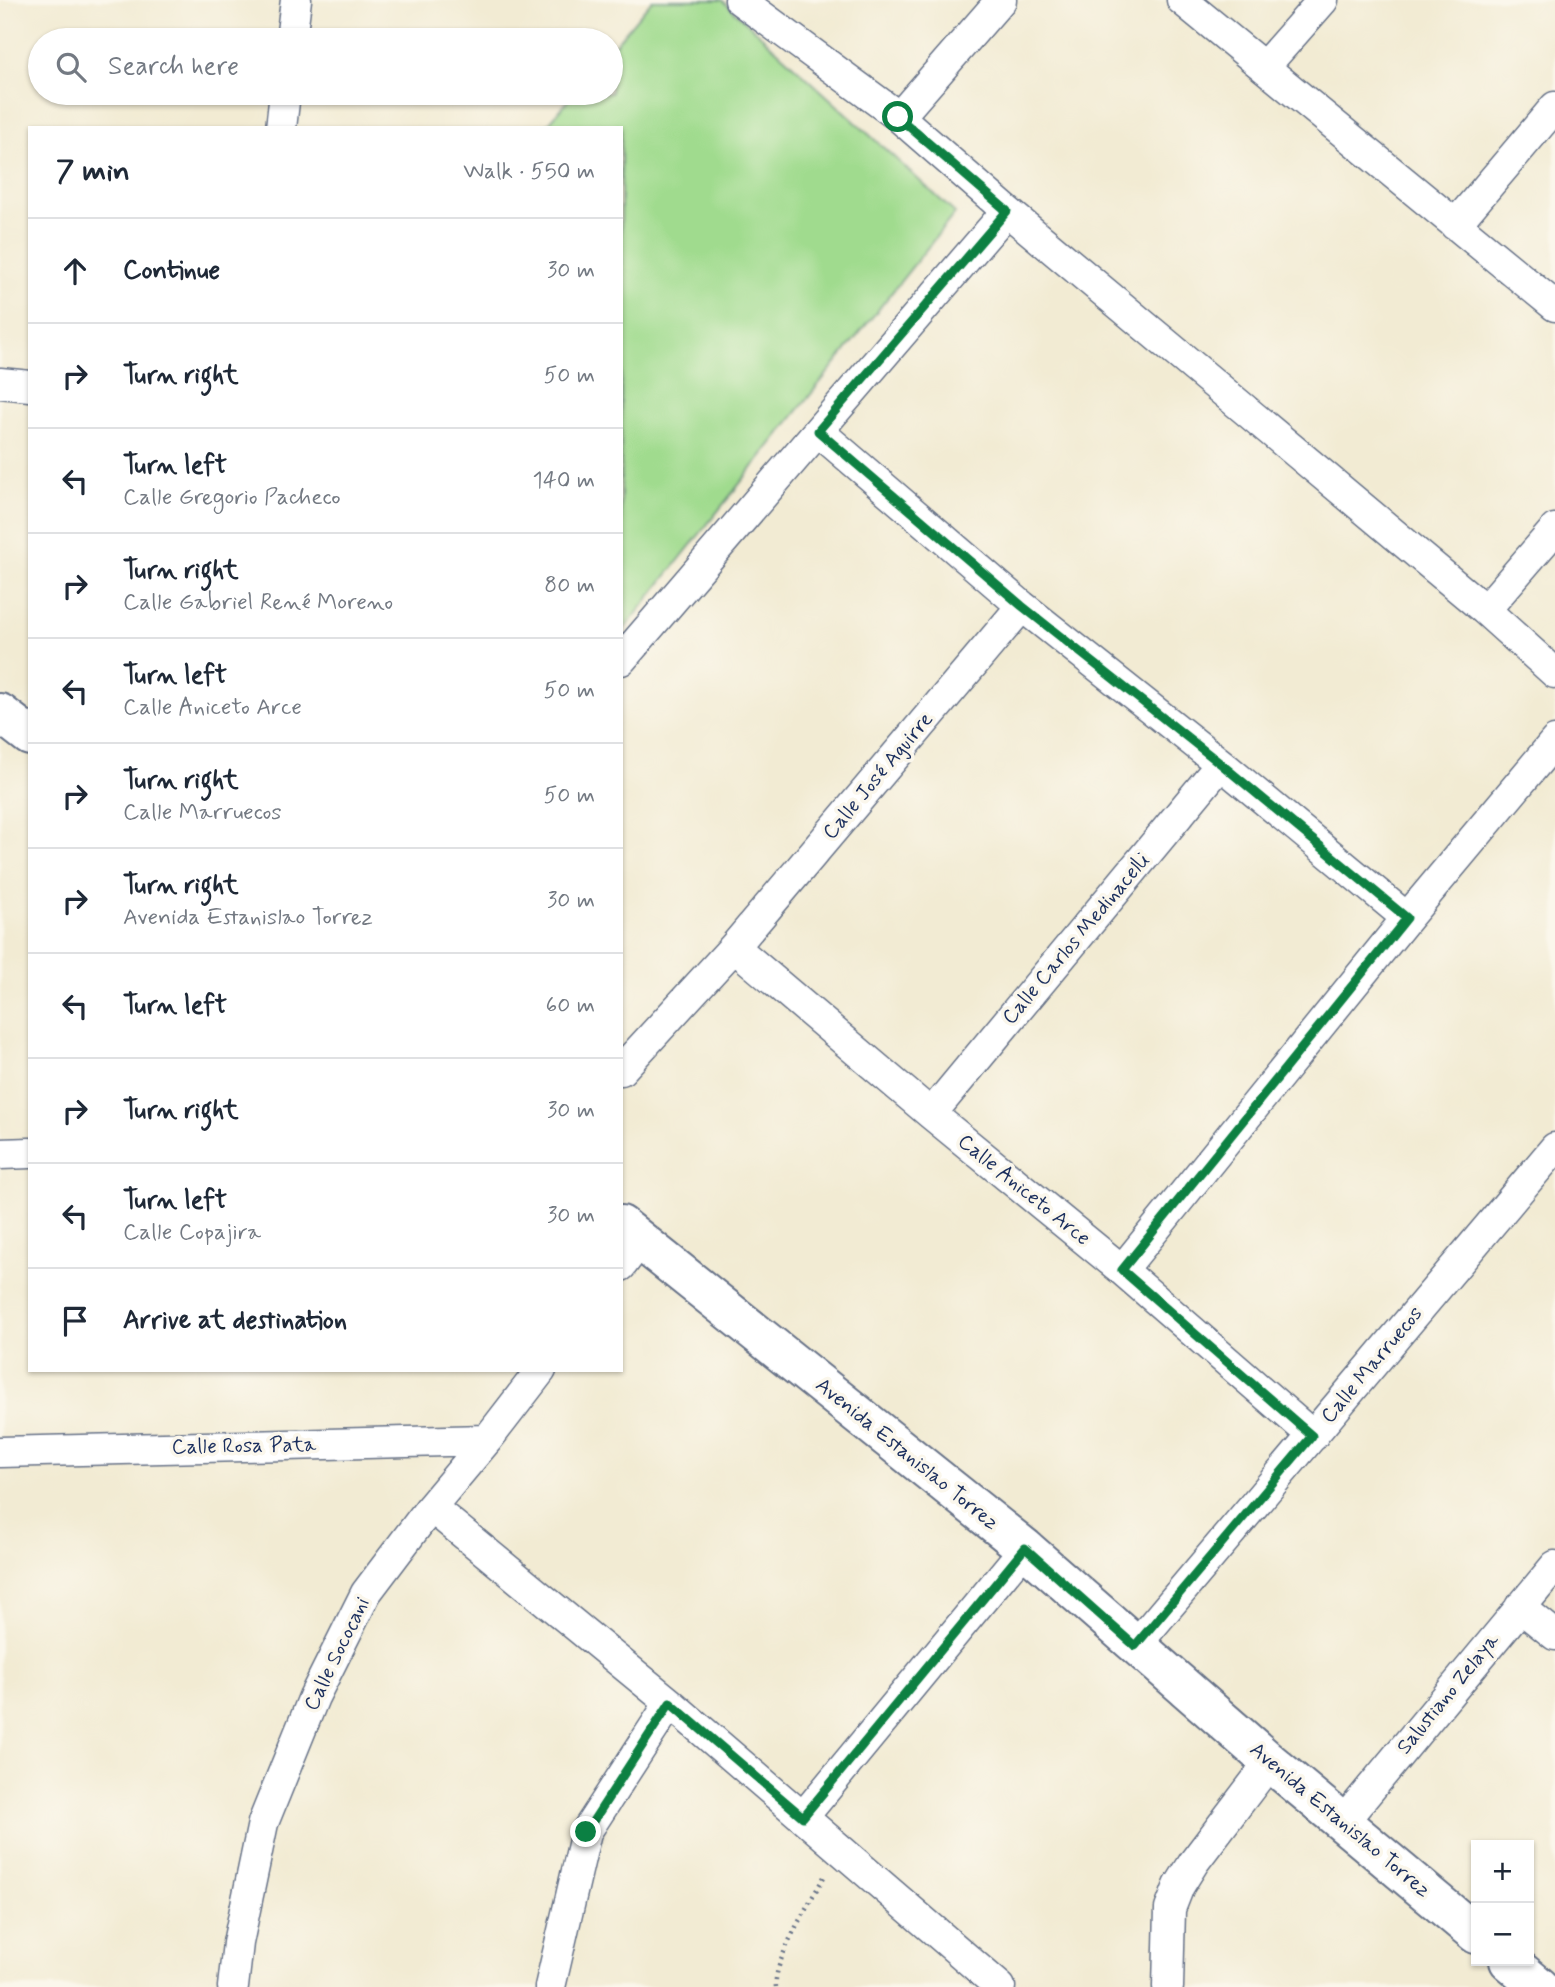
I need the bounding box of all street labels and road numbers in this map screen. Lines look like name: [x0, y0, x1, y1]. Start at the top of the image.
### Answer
street label: Calle José Aguirre: [816, 706, 940, 846]
street label: Calle Carlos Medinacelli: [996, 847, 1156, 1031]
street label: Calle Aniceto Arce: [952, 1128, 1096, 1252]
street label: Calle Marruecos: [1315, 1301, 1429, 1429]
street label: Avenida Estanislao Torrez: [810, 1371, 1004, 1537]
street label: Calle Rosa Pata: [171, 1431, 317, 1461]
street label: Calle Sococani: [297, 1592, 377, 1715]
street label: Salustiano Zelaya: [1390, 1627, 1506, 1760]
street label: Avenida Estanislao Torrez: [1244, 1736, 1436, 1904]

